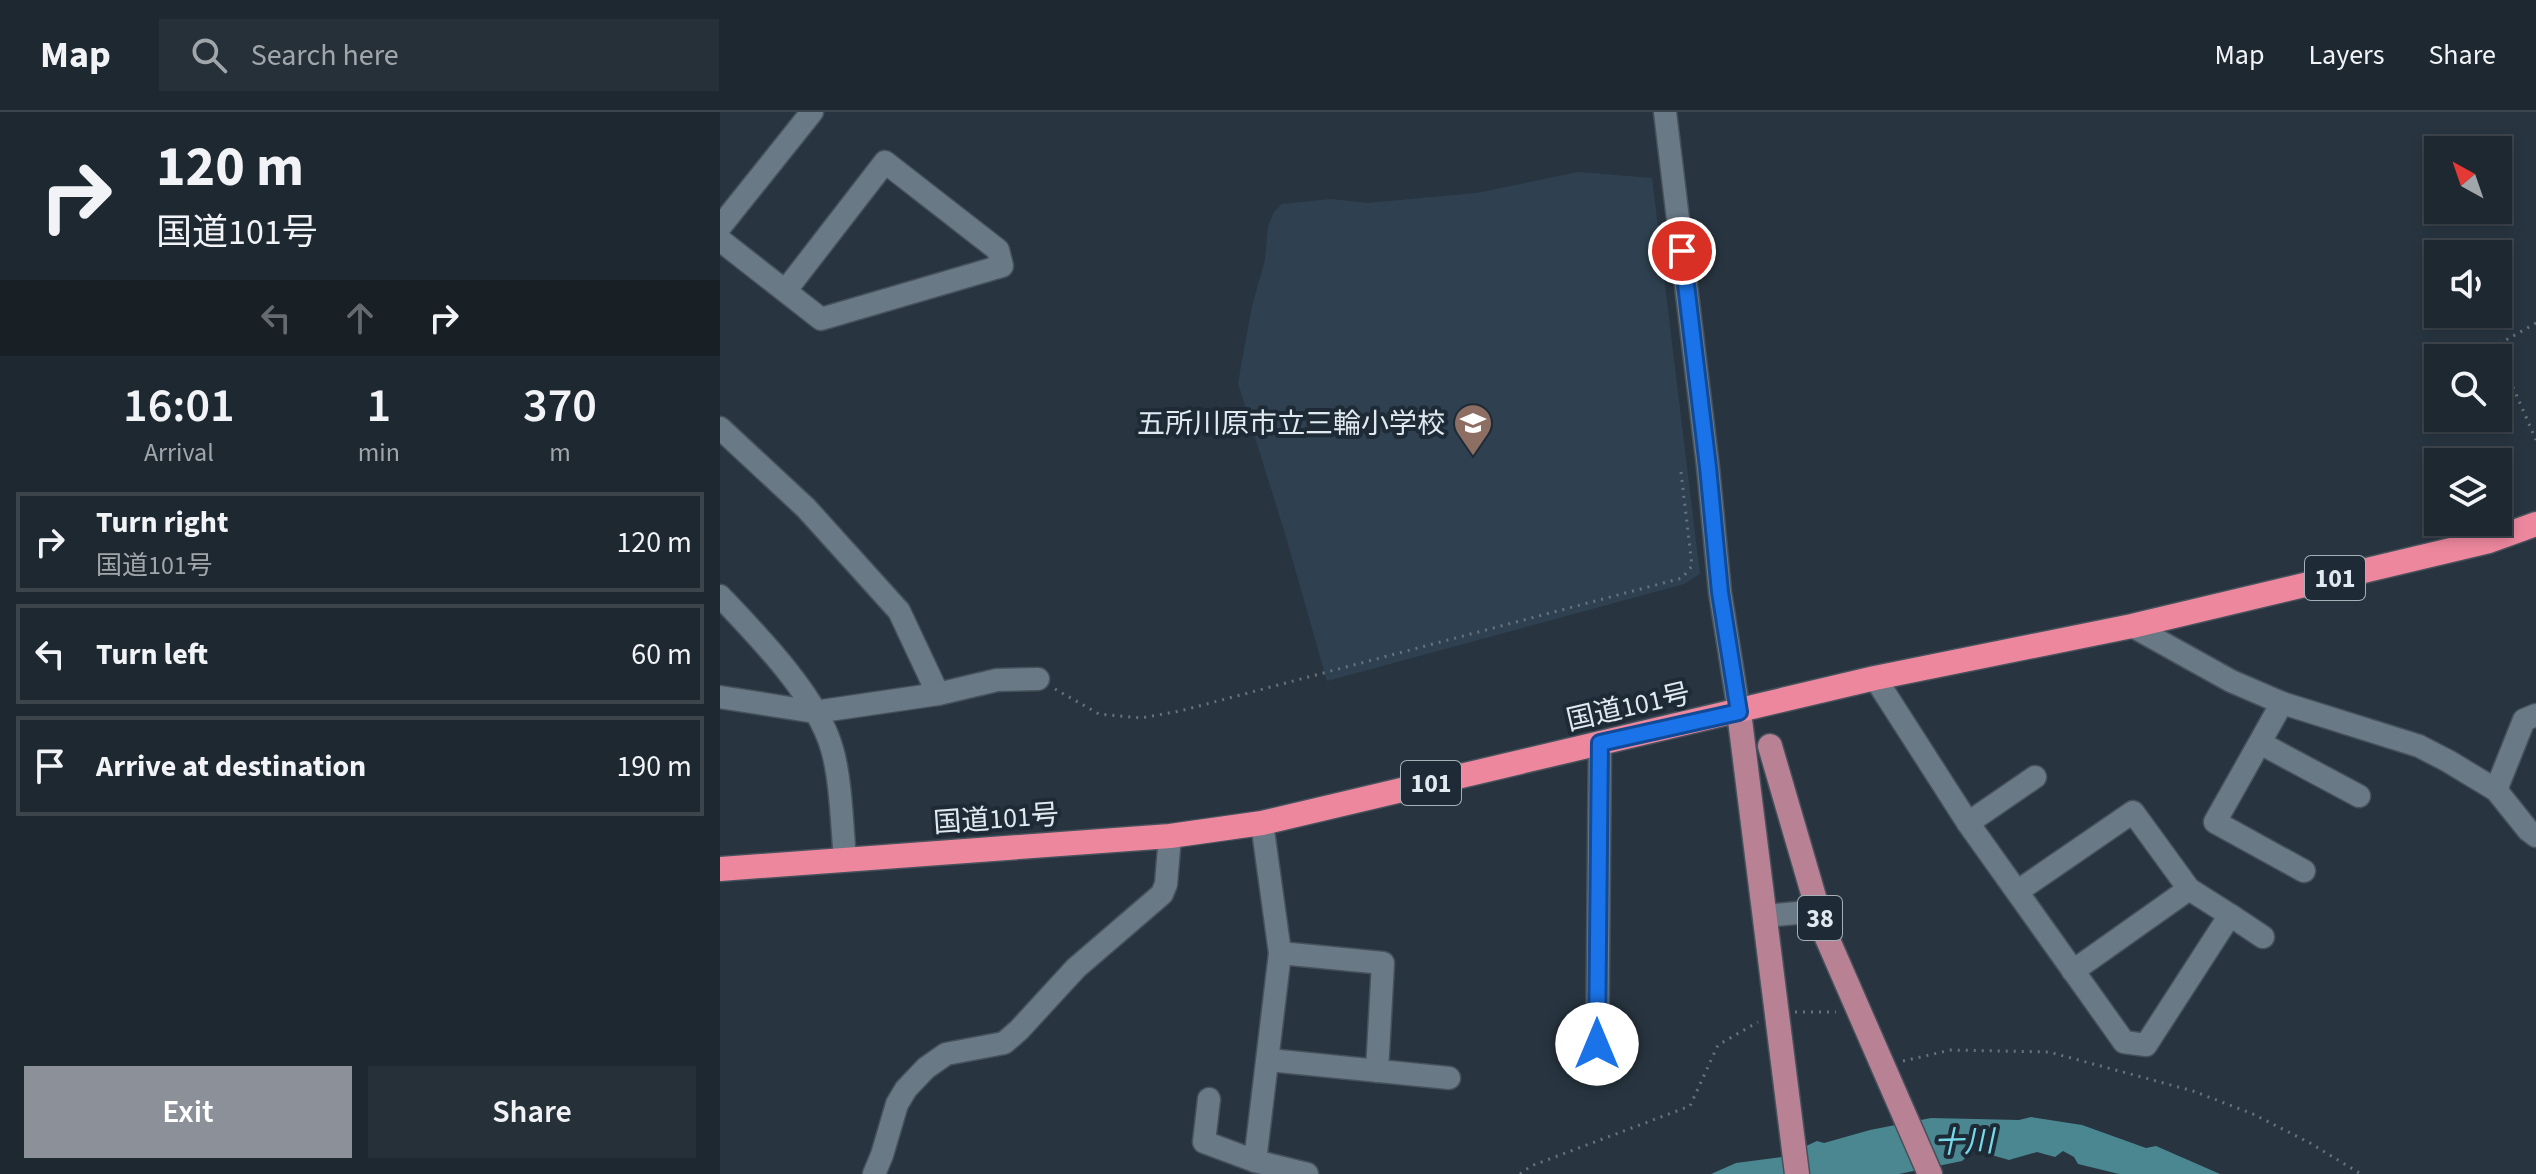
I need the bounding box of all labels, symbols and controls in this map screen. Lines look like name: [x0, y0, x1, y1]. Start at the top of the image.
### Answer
search box: [159, 19, 719, 91]
text: Map: [40, 28, 111, 82]
icon: search: [187, 33, 231, 77]
text: Search here: [251, 34, 399, 77]
text: Map: [2214, 35, 2264, 75]
text: Layers: [2308, 35, 2384, 75]
text: Share: [2428, 35, 2496, 75]
text: 120 m: [156, 128, 304, 207]
north arrow: [2424, 136, 2512, 224]
map controls: [2424, 136, 2512, 536]
icon: right: [24, 144, 128, 248]
text: 国道101号: [156, 207, 318, 258]
pin: [1648, 217, 1716, 285]
icon: arrive: [1660, 229, 1704, 273]
button: sound: [2424, 240, 2512, 328]
icon: left: [254, 296, 298, 340]
icon: ahead: [338, 296, 382, 340]
icon: right: [422, 296, 466, 340]
button: search: [2424, 344, 2512, 432]
text: 16:01: [123, 372, 235, 440]
text: 1: [367, 372, 391, 440]
text: 370: [523, 372, 597, 440]
school or university icon: 五所川原市立三輪小学校: [1452, 402, 1494, 457]
place label: 五所川原市立三輪小学校: [1137, 404, 1445, 444]
text: Arrival: [144, 434, 214, 471]
text: min: [358, 434, 400, 471]
text: m: [549, 434, 571, 471]
button: layers: [2424, 448, 2512, 536]
text: Turn right: [96, 501, 228, 544]
icon: right: [28, 520, 72, 564]
text: 120 m: [616, 521, 692, 564]
text: 国道101号: [96, 547, 213, 584]
road number: 101: [2305, 556, 2365, 600]
icon: left: [28, 632, 72, 676]
text: Turn left: [96, 633, 208, 676]
text: 60 m: [631, 633, 692, 676]
street label: 国道101号: [1562, 673, 1694, 741]
icon: arrive: [28, 744, 72, 788]
text: Arrive at destination: [96, 745, 366, 788]
text: 190 m: [616, 745, 692, 788]
road number: 101: [1401, 761, 1461, 805]
street label: 国道101号: [932, 795, 1060, 843]
road number: 38: [1798, 896, 1842, 940]
position arrow: [1555, 1002, 1639, 1086]
button: Exit: [24, 1066, 352, 1158]
button: Share: [368, 1066, 696, 1158]
water label: 十川: [1933, 1120, 1998, 1165]

